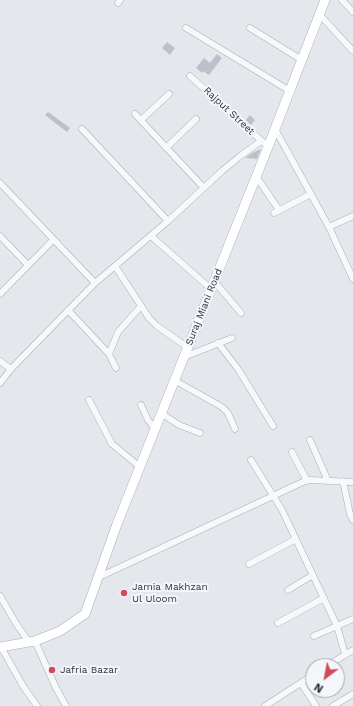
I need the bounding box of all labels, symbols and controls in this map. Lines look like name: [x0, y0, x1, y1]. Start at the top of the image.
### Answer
street label: Rajput Street: [201, 84, 257, 138]
street label: Suraj Miani Road: [183, 267, 225, 347]
place label: Jamia Makhzan Ul Uloom: [132, 581, 208, 604]
marker: Jamia Makhzan Ul Uloom: [119, 588, 129, 598]
north arrow: [305, 658, 345, 698]
place label: Jafria Bazar: [60, 664, 118, 676]
marker: Jafria Bazar: [47, 665, 57, 675]
text: N: [312, 680, 326, 695]

